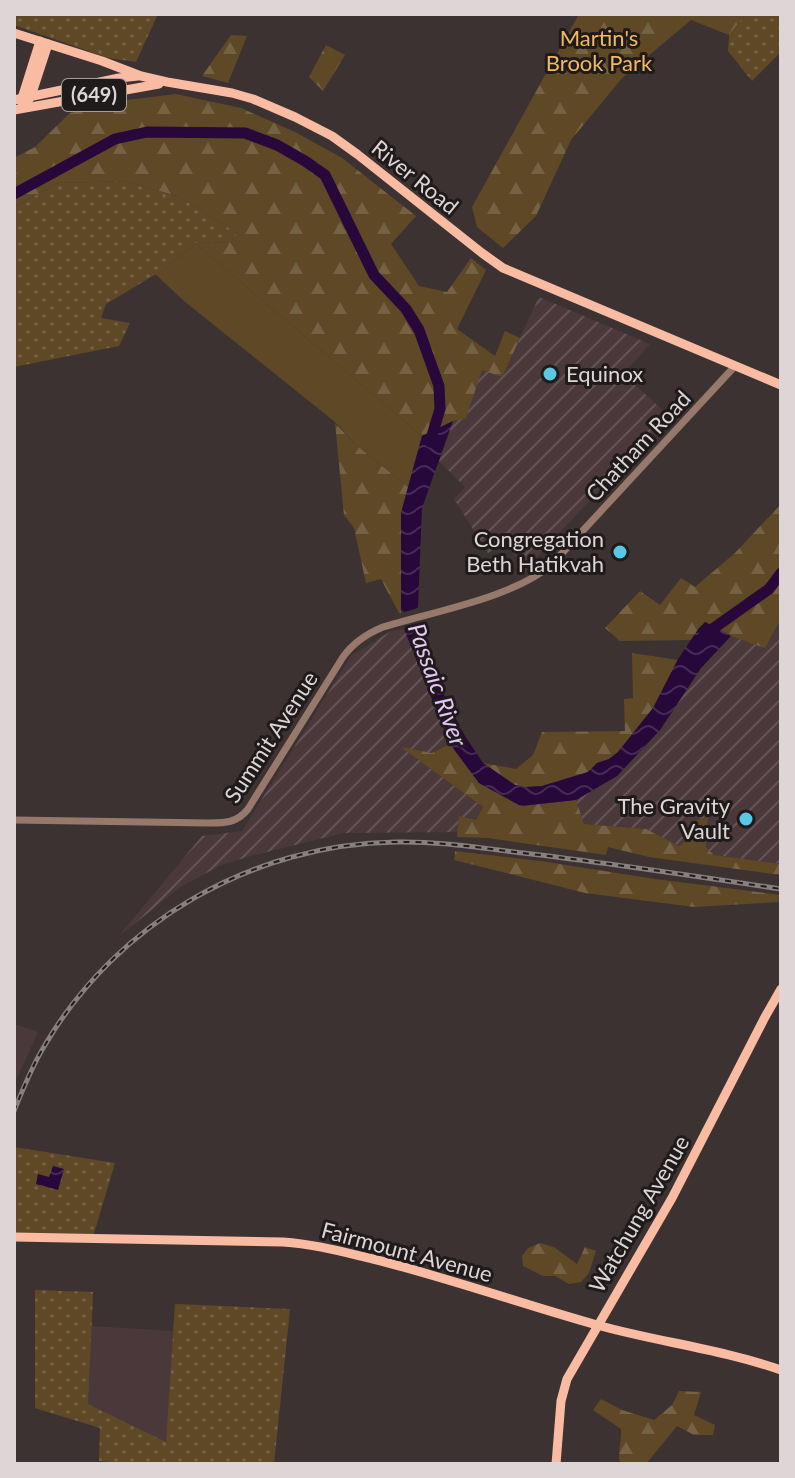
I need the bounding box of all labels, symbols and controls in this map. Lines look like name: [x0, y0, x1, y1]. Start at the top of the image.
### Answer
park label: Martin's Brook Park: [546, 24, 653, 76]
road number: (649): [62, 79, 126, 111]
street label: River Road: [367, 134, 464, 220]
place label: Equinox: [566, 360, 643, 387]
marker: Equinox: [541, 365, 559, 383]
street label: Chatham Road: [580, 385, 696, 507]
place label: Congregation Beth Hatikvah: [466, 525, 604, 577]
marker: Congregation Beth Hatikvah: [611, 543, 629, 561]
water label: Passaic River: [403, 619, 474, 751]
street label: Summit Avenue: [218, 666, 323, 807]
place label: The Gravity Vault: [617, 792, 731, 844]
marker: The Gravity Vault: [737, 810, 755, 828]
street label: Watchung Avenue: [583, 1131, 694, 1297]
street label: Fairmount Avenue: [319, 1216, 495, 1287]

